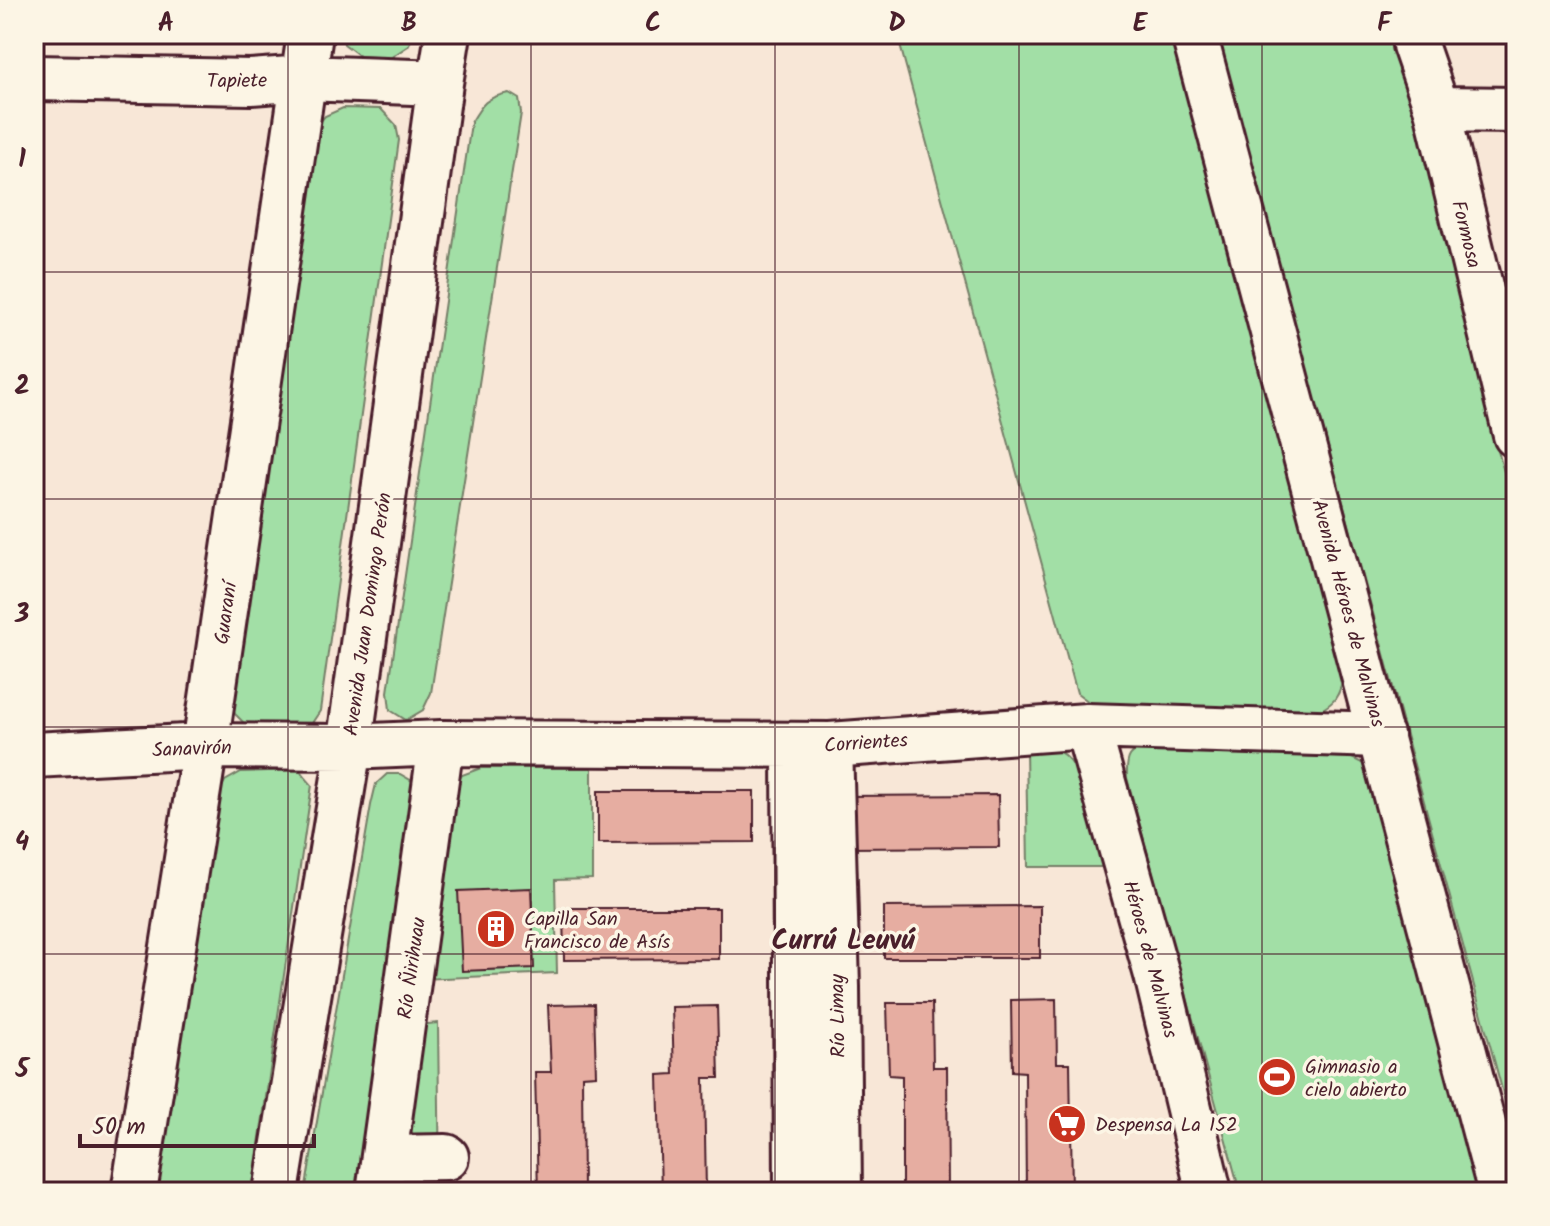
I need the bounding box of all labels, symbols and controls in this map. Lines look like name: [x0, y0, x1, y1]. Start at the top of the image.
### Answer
text: A: [158, 3, 174, 45]
text: B: [401, 3, 417, 45]
text: C: [645, 3, 661, 45]
text: D: [888, 3, 906, 45]
text: E: [1133, 3, 1149, 45]
text: F: [1377, 3, 1393, 45]
street label: Tapiete: [207, 65, 267, 99]
text: 1: [18, 139, 26, 181]
street label: Formosa: [1441, 197, 1489, 272]
text: 2: [14, 366, 30, 408]
street label: Avenida Juan Domingo Perón: [336, 490, 402, 738]
street label: Avenida Héroes de Malvinas: [1301, 496, 1393, 731]
street label: Guaraní: [207, 577, 248, 647]
text: 3: [14, 594, 29, 636]
street label: Corrientes: [823, 725, 910, 763]
street label: Sanavirón: [152, 733, 232, 767]
text: 4: [15, 822, 29, 864]
street label: Héroes de Malvinas: [1113, 877, 1186, 1042]
place label: Capilla San Francisco de Asís: [524, 904, 671, 959]
building icon: Capilla San Francisco de Asís: [475, 908, 517, 950]
street label: Río Ñirihuau: [390, 915, 436, 1021]
district label: Currú Leuvú: [771, 919, 916, 964]
street label: Río Limay: [822, 973, 856, 1058]
text: 5: [14, 1049, 30, 1091]
place label: Gimnasio a cielo abierto: [1305, 1052, 1407, 1107]
sports icon: Gimnasio a cielo abierto: [1256, 1056, 1298, 1098]
scale bar: [80, 1098, 314, 1148]
supermarket icon: Despensa La 152: [1046, 1103, 1088, 1145]
text: 50 m: [92, 1108, 146, 1147]
place label: Despensa La 152: [1095, 1110, 1238, 1142]

